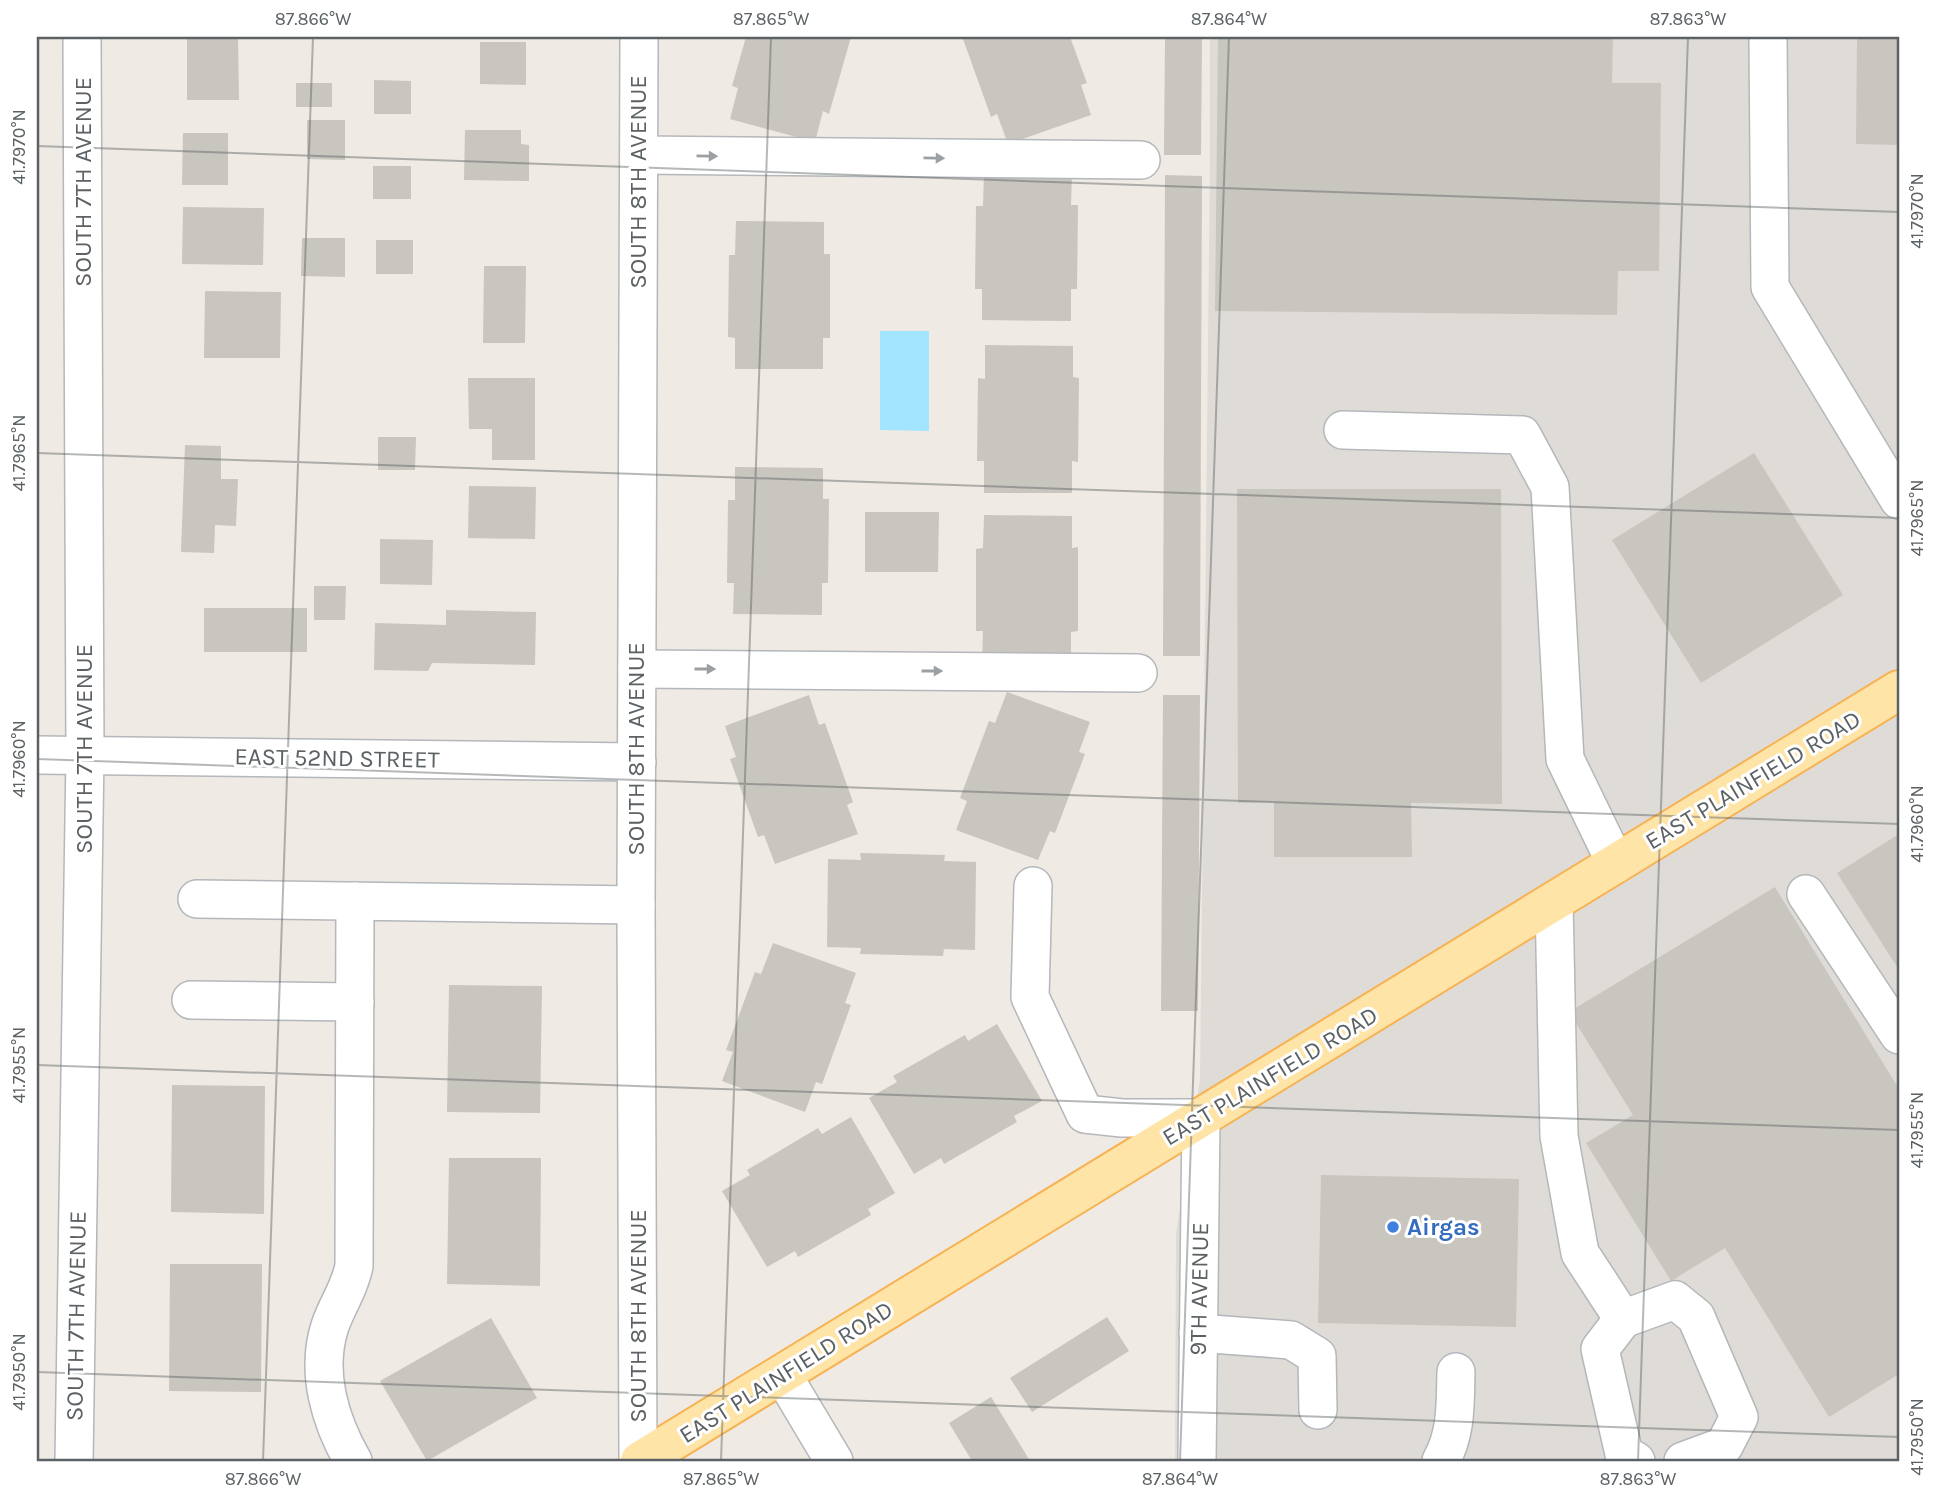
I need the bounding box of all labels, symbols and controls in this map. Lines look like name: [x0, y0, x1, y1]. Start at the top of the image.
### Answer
text: 87.866°W: [275, 8, 351, 30]
text: 87.865°W: [733, 8, 809, 30]
text: 87.864°W: [1191, 8, 1267, 30]
text: 87.863°W: [1650, 8, 1726, 30]
street label: SOUTH 8TH AVENUE: [624, 75, 652, 289]
street label: SOUTH 7TH AVENUE: [69, 77, 97, 287]
text: 41.7970°N: [8, 109, 30, 185]
one-way arrow: [696, 150, 718, 162]
one-way arrow: [923, 152, 945, 164]
text: 41.7970°N: [1906, 173, 1928, 249]
text: 41.7965°N: [8, 414, 30, 492]
text: 41.7965°N: [1906, 479, 1928, 557]
street label: SOUTH 8TH AVENUE: [622, 642, 650, 856]
street label: SOUTH 7TH AVENUE: [70, 644, 98, 854]
one-way arrow: [694, 663, 716, 675]
one-way arrow: [922, 665, 944, 677]
street label: EAST PLAINFIELD ROAD: [1640, 705, 1866, 855]
text: 41.7960°N: [8, 720, 30, 798]
street label: EAST 52ND STREET: [234, 742, 440, 774]
text: 41.7960°N: [1906, 785, 1928, 863]
street label: EAST PLAINFIELD ROAD: [1157, 1001, 1383, 1151]
text: 41.7955°N: [8, 1027, 30, 1103]
text: 41.7955°N: [1906, 1092, 1928, 1168]
street label: SOUTH 8TH AVENUE: [624, 1209, 652, 1423]
street label: SOUTH 7TH AVENUE: [60, 1211, 92, 1421]
place label: Airgas: [1407, 1213, 1480, 1241]
marker: Airgas: [1385, 1219, 1401, 1235]
street label: 9TH AVENUE: [1184, 1222, 1214, 1356]
street label: EAST PLAINFIELD ROAD: [674, 1295, 898, 1449]
text: 41.7950°N: [8, 1333, 30, 1411]
text: 41.7950°N: [1906, 1398, 1928, 1476]
text: 87.866°W: [225, 1468, 301, 1490]
text: 87.865°W: [683, 1468, 759, 1490]
text: 87.864°W: [1142, 1468, 1218, 1490]
text: 87.863°W: [1600, 1468, 1676, 1490]

